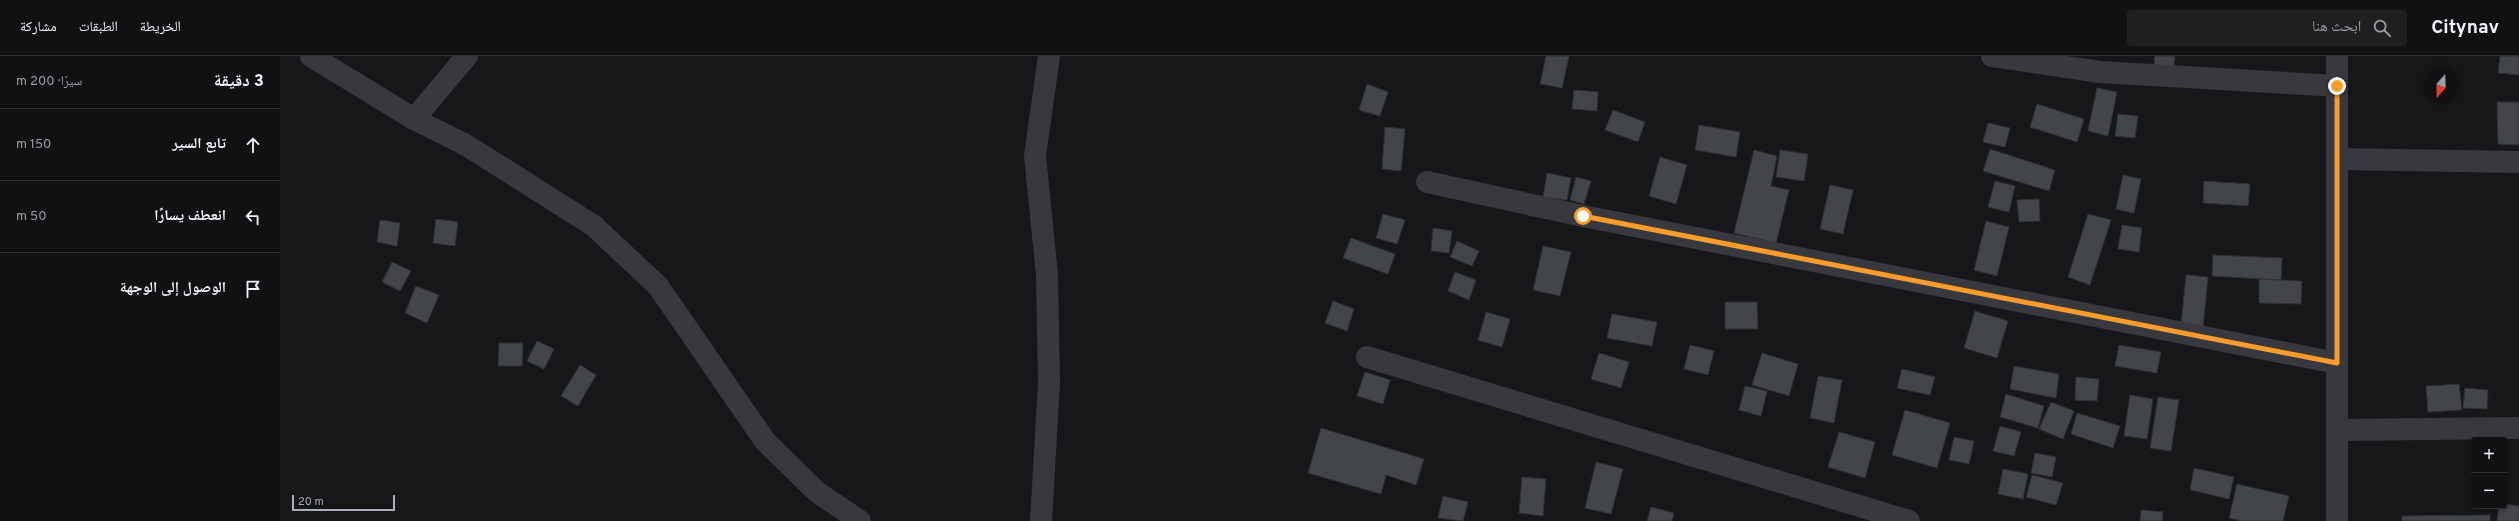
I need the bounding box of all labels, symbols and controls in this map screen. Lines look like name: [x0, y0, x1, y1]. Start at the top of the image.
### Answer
search box: [2127, 10, 2407, 46]
text: Citynav: [2431, 16, 2499, 40]
icon: search: [2371, 17, 2393, 39]
text: ابحث هنا: [2312, 18, 2361, 37]
text: مشاركة: [20, 19, 57, 36]
text: الطبقات: [79, 19, 118, 36]
text: الخريطة: [140, 19, 181, 36]
north arrow: [2423, 68, 2459, 104]
text: 3 دقيقة: [214, 71, 264, 93]
text: سيرًا · 200 m: [16, 74, 82, 90]
route end: [2328, 77, 2346, 95]
icon: ahead: [242, 134, 264, 156]
text: تابع السير: [172, 135, 226, 154]
text: 150 m: [16, 137, 51, 153]
icon: left: [242, 206, 264, 228]
text: انعطف يسارًا: [154, 207, 226, 226]
route start: [1574, 207, 1592, 225]
text: 50 m: [16, 209, 46, 225]
icon: arrive: [242, 278, 264, 300]
text: الوصول إلى الوجهة: [120, 279, 226, 298]
map controls: [2471, 437, 2507, 509]
button: +: [2471, 437, 2507, 473]
button: −: [2471, 473, 2507, 509]
scale bar: [292, 493, 395, 512]
text: 20 m: [298, 495, 324, 509]

